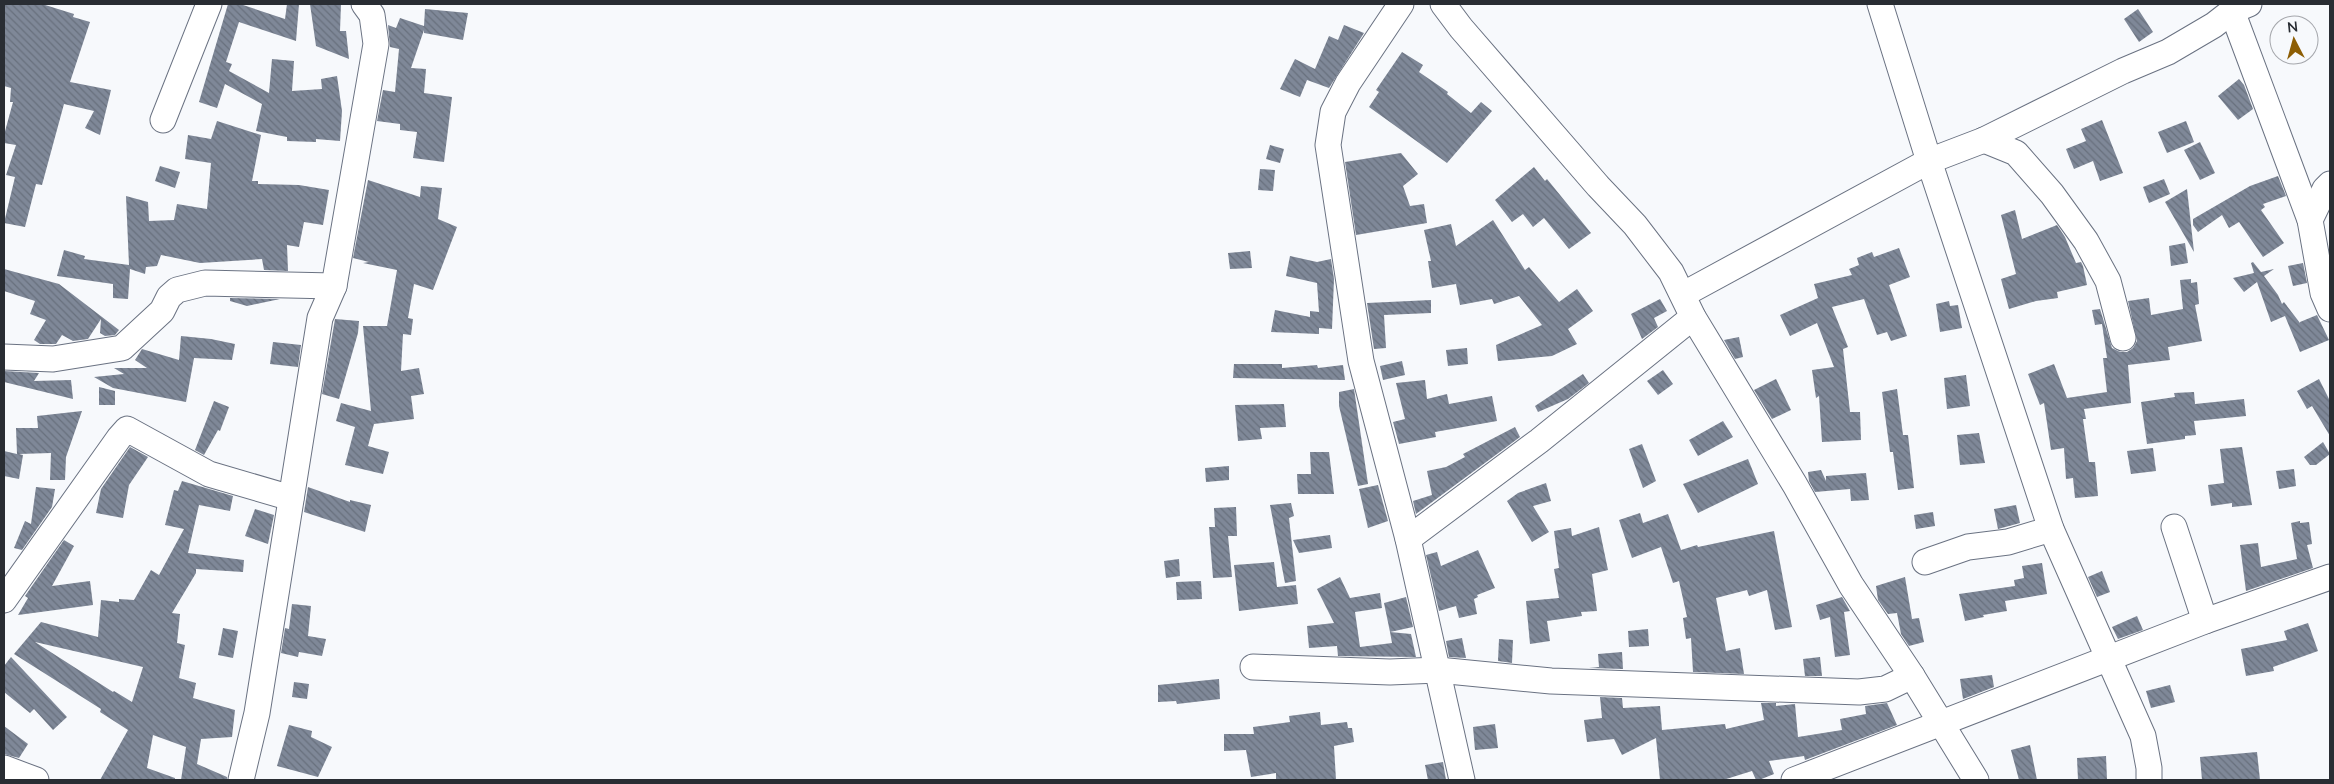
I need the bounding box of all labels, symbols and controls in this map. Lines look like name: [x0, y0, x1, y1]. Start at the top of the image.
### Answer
north arrow: [2269, 15, 2319, 65]
text: N: [2286, 18, 2299, 36]

